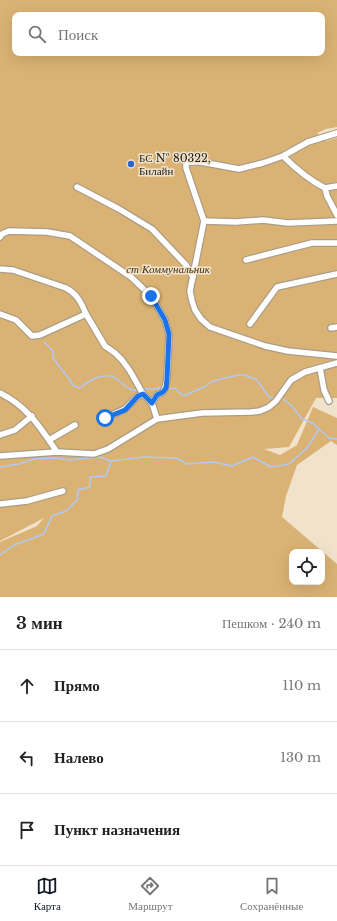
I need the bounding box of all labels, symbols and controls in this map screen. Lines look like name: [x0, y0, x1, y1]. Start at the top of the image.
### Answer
search box: [12, 12, 325, 56]
icon: search: [26, 23, 48, 45]
text: Поиск: [58, 25, 98, 44]
place label: БС № 80322, Билайн: [139, 151, 211, 178]
marker: БС № 80322, Билайн: [126, 159, 136, 169]
park label: ст Коммунальник: [126, 262, 211, 276]
route end: [142, 287, 160, 305]
route start: [96, 409, 114, 427]
map controls: [289, 549, 325, 585]
button: locate: [289, 549, 325, 585]
text: 3 мин: [16, 613, 63, 634]
text: Пешком · 240 m: [222, 615, 321, 632]
icon: ahead: [16, 675, 38, 697]
text: Прямо: [54, 676, 100, 695]
text: 110 m: [282, 677, 321, 694]
icon: left: [16, 747, 38, 769]
text: Налево: [54, 748, 104, 767]
text: 130 m: [280, 749, 321, 766]
icon: arrive: [16, 819, 38, 841]
text: Пункт назначения: [54, 820, 180, 839]
tab: Карта: [34, 875, 61, 913]
tab: Маршрут: [128, 875, 173, 913]
tab: Сохранённые: [240, 875, 303, 913]

